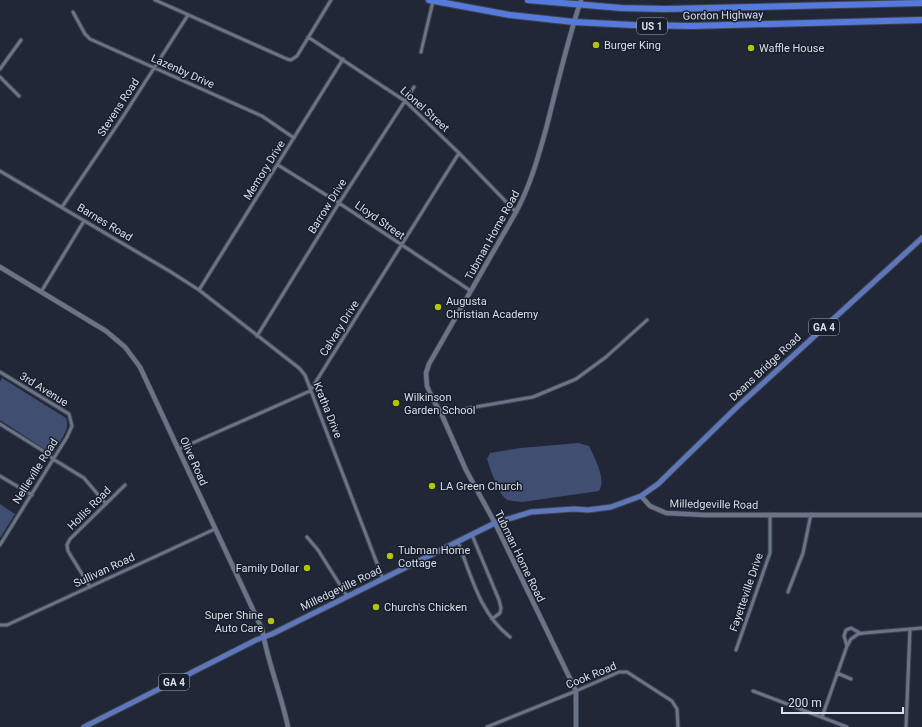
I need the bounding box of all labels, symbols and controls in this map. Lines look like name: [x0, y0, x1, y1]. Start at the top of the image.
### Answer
street label: Gordon Highway: [682, 8, 764, 23]
road number: US 1: [637, 18, 667, 34]
place label: Burger King: [604, 39, 661, 52]
marker: Burger King: [591, 40, 601, 50]
place label: Waffle House: [759, 42, 824, 55]
marker: Waffle House: [746, 43, 756, 53]
street label: Lazenby Drive: [149, 52, 217, 91]
street label: Stevens Road: [95, 76, 142, 139]
street label: Lionel Street: [398, 84, 452, 135]
street label: Memory Drive: [241, 138, 288, 202]
street label: Barrow Drive: [305, 176, 349, 236]
street label: Tubman Home Road: [462, 188, 522, 282]
street label: Lloyd Street: [352, 198, 407, 243]
street label: Barnes Road: [75, 201, 135, 244]
place label: Augusta Christian Academy: [446, 295, 539, 321]
street label: Calvary Drive: [317, 298, 362, 359]
marker: Augusta Christian Academy: [433, 302, 443, 312]
road number: GA 4: [809, 319, 839, 335]
street label: Deans Bridge Road: [727, 331, 804, 404]
street label: 3rd Avenue: [17, 369, 71, 410]
street label: Kratha Drive: [310, 380, 345, 440]
place label: Wilkinson Garden School: [404, 391, 476, 417]
marker: Wilkinson Garden School: [391, 398, 401, 408]
street label: Olive Road: [177, 435, 210, 488]
street label: Nellieville Road: [10, 436, 61, 506]
place label: LA Green Church: [440, 480, 522, 493]
marker: LA Green Church: [427, 481, 437, 491]
street label: Hollis Road: [65, 484, 114, 533]
street label: Milledgeville Road: [670, 497, 758, 512]
street label: Tubman Home Road: [492, 508, 547, 604]
place label: Tubman Home Cottage: [398, 544, 470, 570]
street label: Sullivan Road: [72, 551, 137, 590]
marker: Tubman Home Cottage: [385, 551, 395, 561]
street label: Fayetteville Drive: [727, 551, 766, 633]
place label: Family Dollar: [236, 562, 299, 575]
street label: Milledgeville Road: [298, 563, 384, 614]
marker: Family Dollar: [302, 563, 312, 573]
place label: Church's Chicken: [384, 601, 467, 614]
marker: Church's Chicken: [371, 602, 381, 612]
place label: Super Shine Auto Care: [205, 609, 263, 635]
marker: Super Shine Auto Care: [266, 616, 276, 626]
street label: Cook Road: [564, 659, 618, 691]
road number: GA 4: [159, 674, 189, 690]
scale bar: [782, 689, 903, 715]
text: 200 m: [788, 696, 822, 710]

